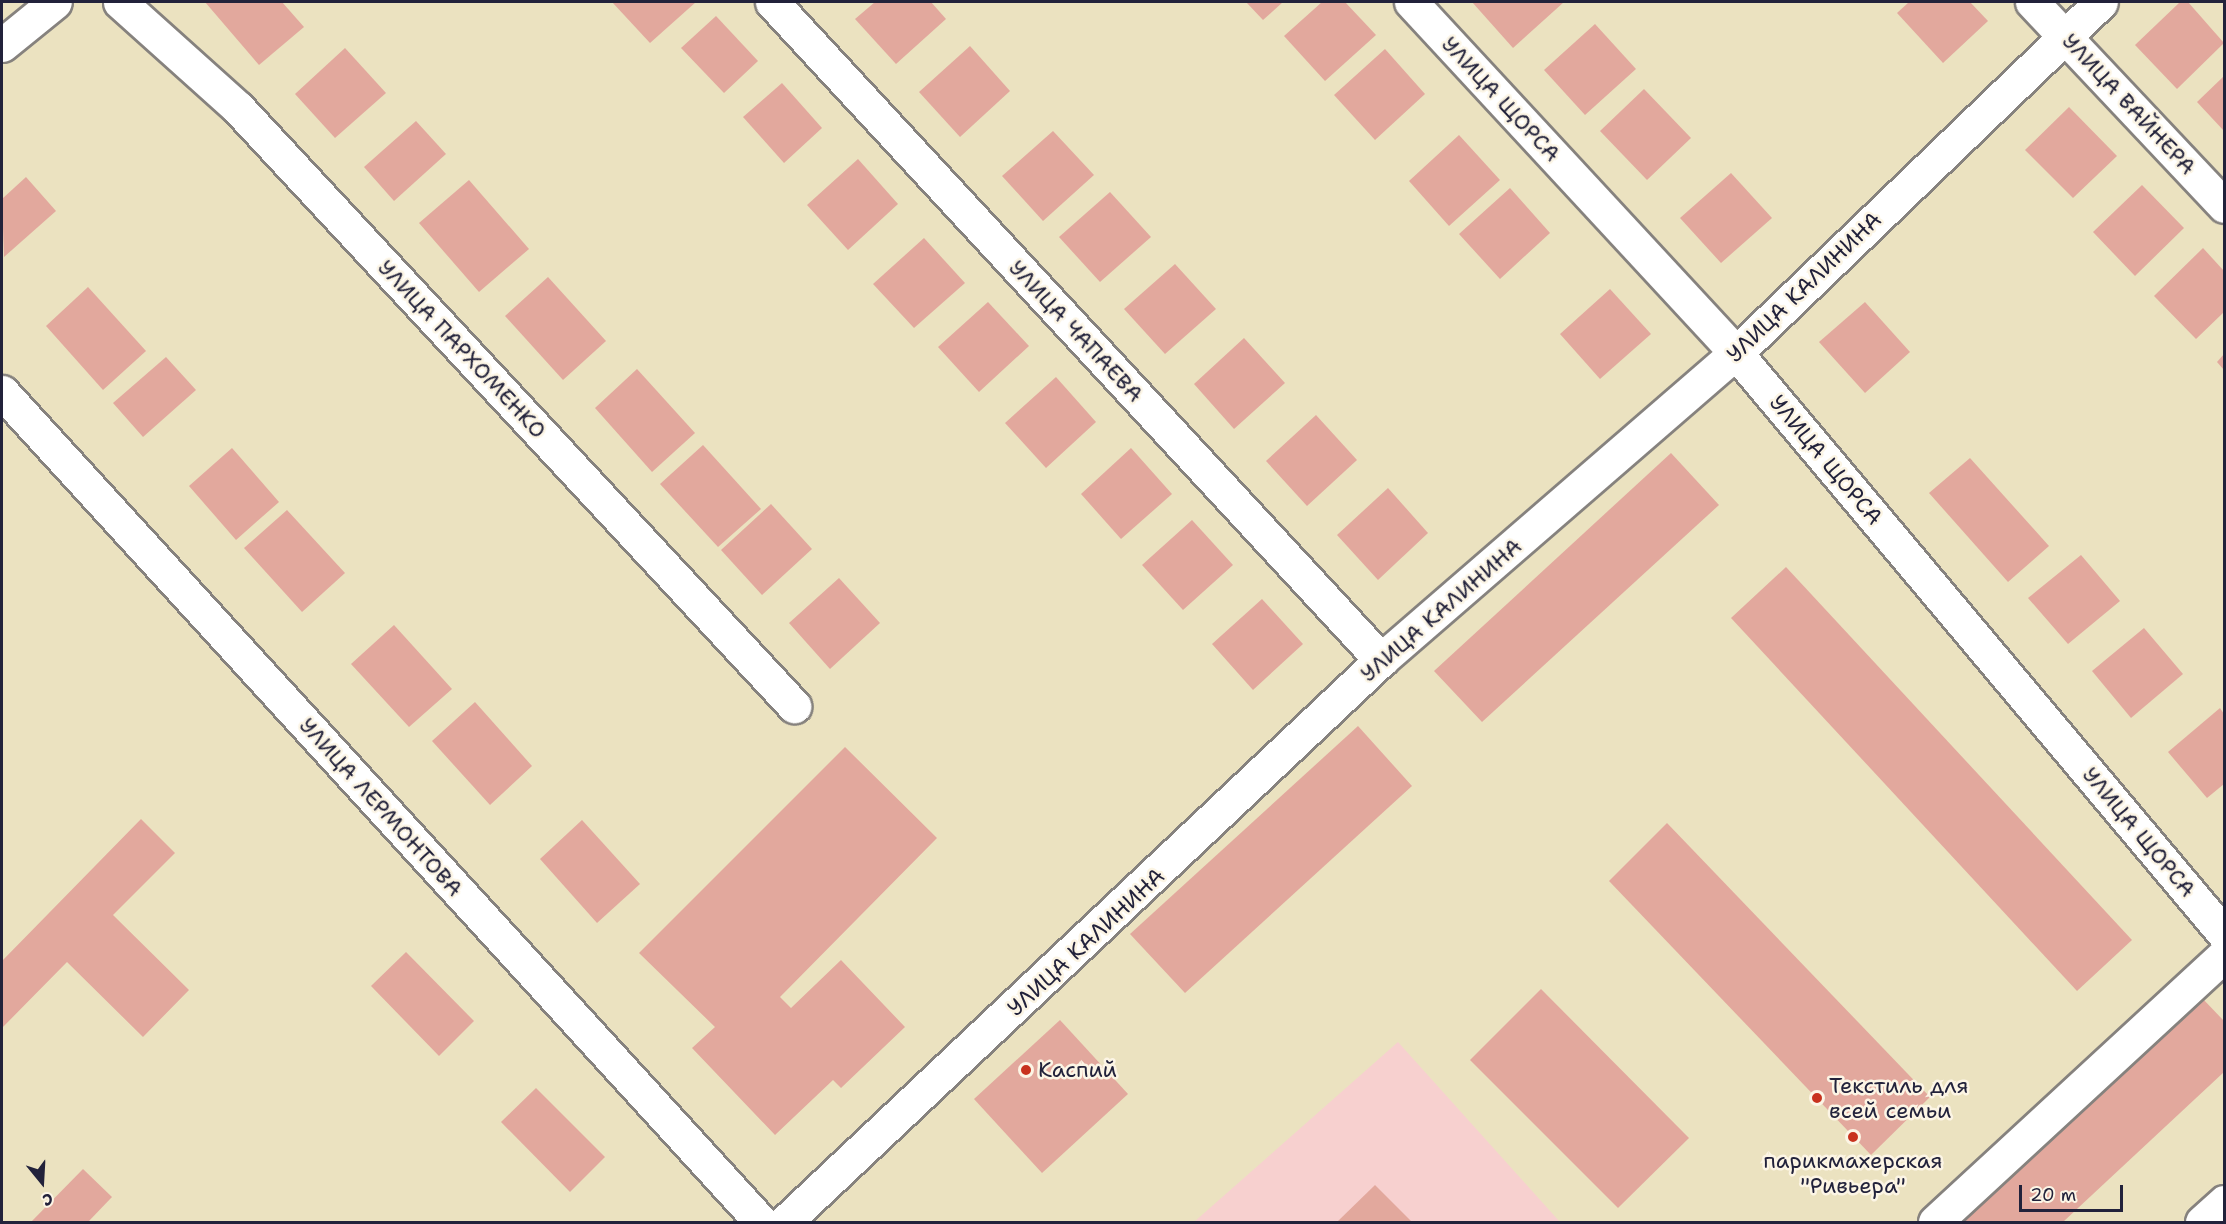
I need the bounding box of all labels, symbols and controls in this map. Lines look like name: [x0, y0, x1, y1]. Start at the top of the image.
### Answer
street label: УЛИЦА ВАЙНЕРА: [2057, 28, 2201, 180]
street label: УЛИЦА ЩОРСА: [1436, 31, 1566, 167]
street label: УЛИЦА КАЛИНИНА: [1721, 206, 1887, 368]
street label: УЛИЦА ПАРХОМЕНКО: [372, 254, 552, 444]
street label: УЛИЦА ЧАПАЕВА: [1003, 255, 1149, 407]
street label: УЛИЦА ЩОРСА: [1764, 390, 1888, 530]
street label: УЛИЦА КАЛИНИНА: [1355, 533, 1527, 687]
street label: УЛИЦА ЛЕРМОНТОВА: [294, 712, 468, 902]
street label: УЛИЦА ЩОРСА: [2077, 762, 2201, 902]
street label: УЛИЦА КАЛИНИНА: [1002, 862, 1170, 1022]
place label: Каспий: [1038, 1057, 1117, 1083]
marker: Каспий: [1019, 1063, 1033, 1077]
place label: Текстиль для всей семьи: [1829, 1072, 1969, 1124]
marker: Текстиль для всей семьи: [1810, 1091, 1824, 1105]
marker: парикмахерская "Ривьера": [1846, 1130, 1860, 1144]
place label: парикмахерская "Ривьера": [1763, 1147, 1943, 1198]
north arrow: [12, 1152, 72, 1212]
scale bar: [2022, 1173, 2126, 1211]
text: 20 m: [2030, 1183, 2076, 1207]
text: С: [40, 1188, 56, 1211]

